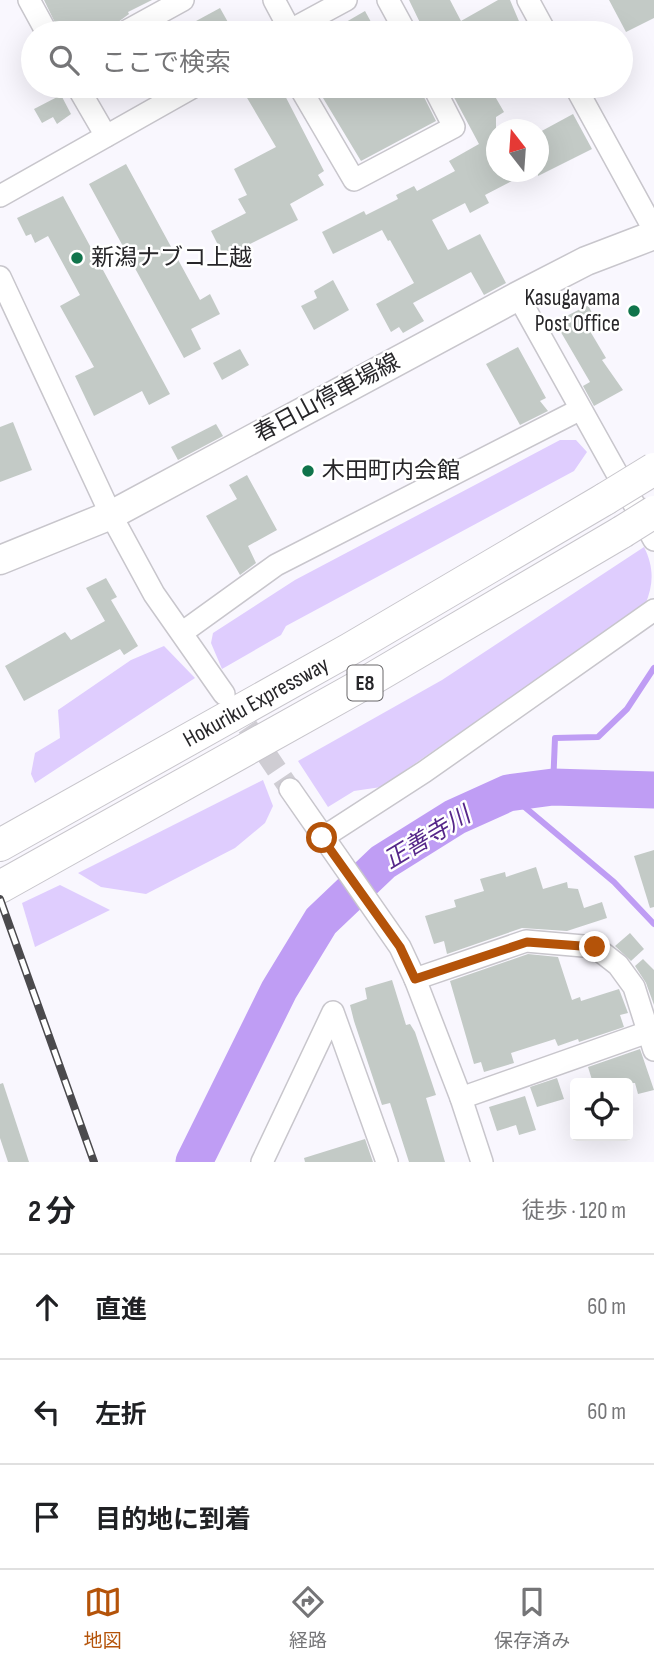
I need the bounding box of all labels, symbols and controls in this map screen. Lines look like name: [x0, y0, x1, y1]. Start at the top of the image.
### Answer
search box: [21, 21, 633, 98]
icon: search: [45, 41, 83, 79]
text: ここで検索: [101, 48, 231, 79]
north arrow: [486, 119, 549, 182]
place label: 新潟ナブコ上越: [91, 244, 252, 272]
marker: 新潟ナブコ上越: [69, 250, 85, 266]
place label: Kasugayama Post Office: [524, 284, 620, 338]
marker: Kasugayama Post Office: [626, 303, 642, 319]
street label: 春日山停車場線: [249, 348, 405, 448]
place label: 木田町内会館: [322, 457, 460, 485]
marker: 木田町内会館: [300, 463, 316, 479]
street label: Hokuriku Expressway: [178, 650, 334, 754]
road number: E8: [348, 666, 382, 700]
water label: 正善寺川: [378, 799, 478, 875]
route start: [306, 822, 337, 853]
route end: [579, 931, 610, 962]
map controls: [570, 1078, 633, 1141]
button: locate: [570, 1078, 633, 1141]
text: 2 分: [28, 1194, 76, 1230]
text: 徒歩 · 120 m: [522, 1197, 626, 1225]
icon: ahead: [28, 1288, 66, 1326]
text: 60 m: [587, 1293, 626, 1321]
text: 直進: [95, 1295, 147, 1326]
icon: left: [28, 1393, 66, 1431]
text: 60 m: [587, 1398, 626, 1426]
text: 左折: [95, 1400, 147, 1431]
icon: arrive: [28, 1498, 66, 1536]
text: 目的地に到着: [95, 1505, 251, 1536]
tab: 地図: [84, 1583, 122, 1653]
tab: 経路: [289, 1583, 327, 1653]
tab: 保存済み: [494, 1583, 570, 1653]

